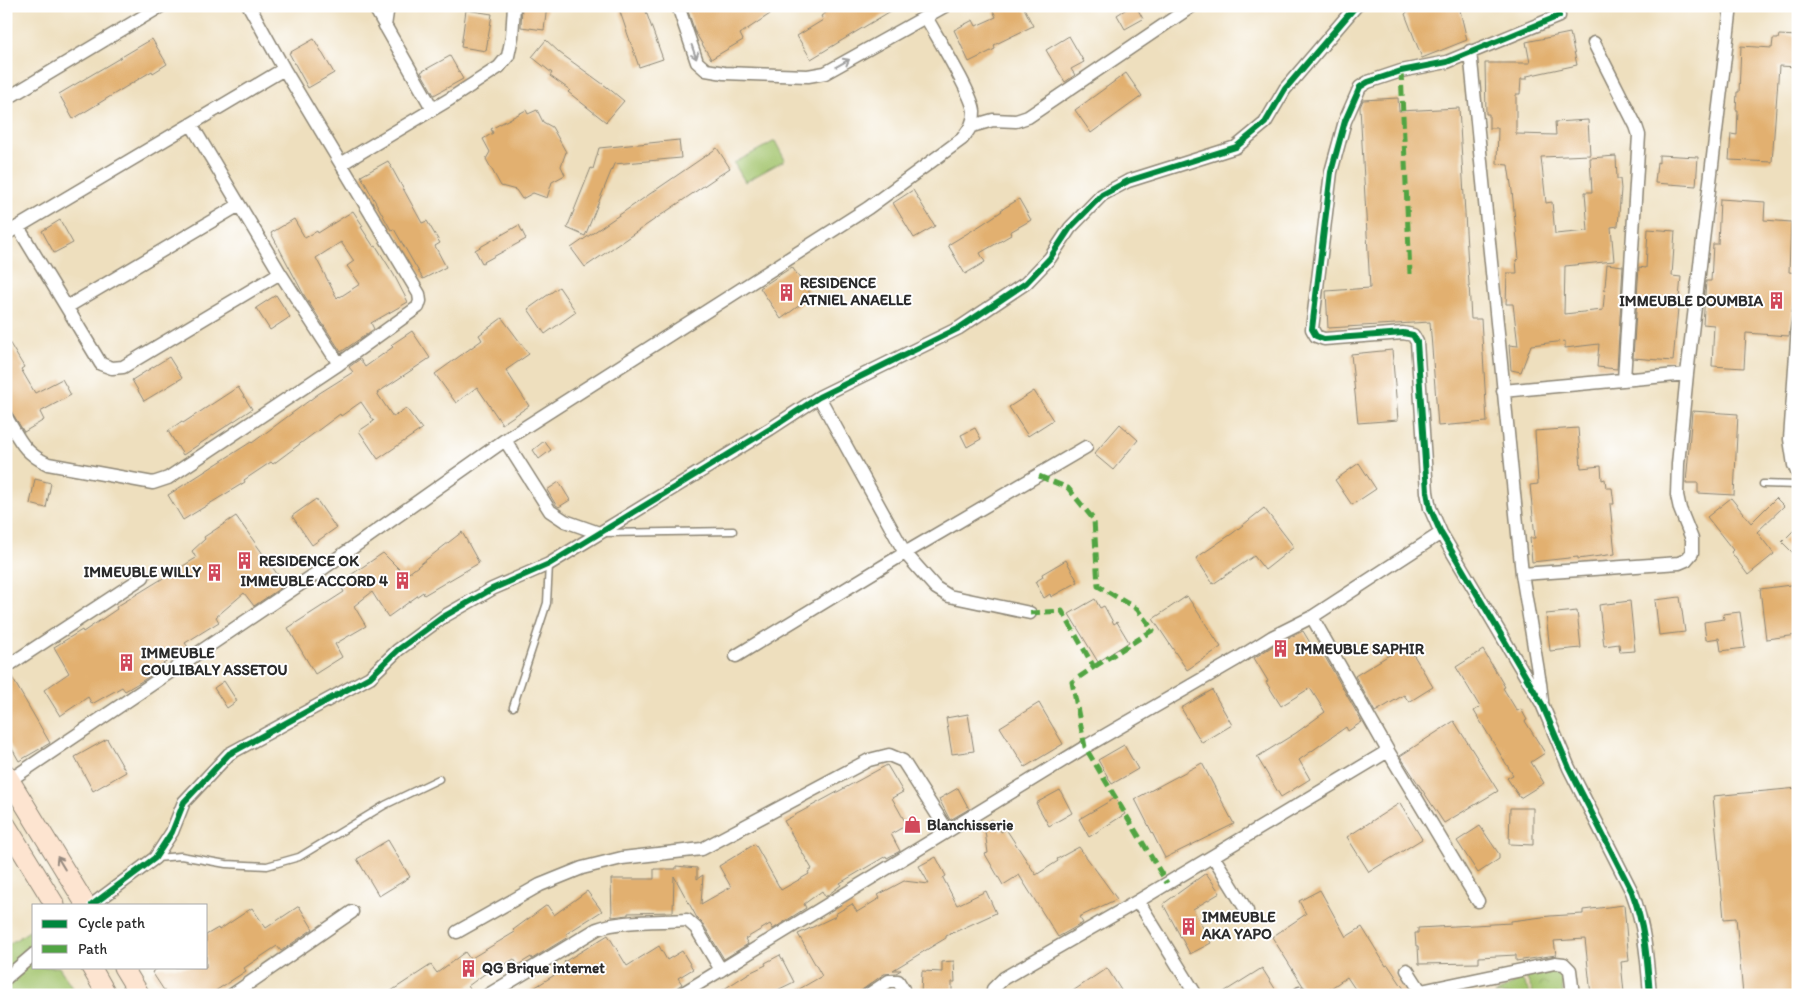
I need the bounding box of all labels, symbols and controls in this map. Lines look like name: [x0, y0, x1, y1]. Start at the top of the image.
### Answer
one-way arrow: [690, 44, 699, 59]
one-way arrow: [836, 57, 850, 67]
place label: RESIDENCE ATNIEL ANAELLE: [799, 274, 912, 309]
building icon: RESIDENCE ATNIEL ANAELLE: [776, 282, 796, 302]
building icon: IMMEUBLE DOUMBIA: [1767, 291, 1787, 311]
place label: IMMEUBLE DOUMBIA: [1619, 292, 1763, 310]
building icon: RESIDENCE OK: [235, 551, 255, 571]
place label: RESIDENCE OK: [259, 552, 359, 570]
building icon: IMMEUBLE WILLY: [205, 562, 225, 582]
place label: IMMEUBLE WILLY: [84, 563, 201, 581]
building icon: IMMEUBLE ACCORD 4: [392, 571, 412, 591]
place label: IMMEUBLE ACCORD 4: [240, 572, 388, 590]
building icon: IMMEUBLE SAPHIR: [1271, 639, 1291, 659]
place label: IMMEUBLE SAPHIR: [1295, 640, 1425, 658]
place label: IMMEUBLE COULIBALY ASSETOU: [141, 644, 288, 679]
building icon: IMMEUBLE COULIBALY ASSETOU: [117, 652, 137, 672]
shop icon: Blanchisserie: [903, 815, 923, 835]
place label: Blanchisserie: [927, 816, 1013, 834]
one-way arrow: [55, 857, 65, 871]
legend: [32, 904, 208, 968]
place label: IMMEUBLE AKA YAPO: [1201, 908, 1276, 943]
text: Cycle path: [78, 914, 145, 932]
building icon: IMMEUBLE AKA YAPO: [1178, 916, 1198, 936]
text: Path: [78, 940, 107, 958]
building icon: QG Brique internet: [458, 958, 478, 978]
place label: QG Brique internet: [482, 959, 605, 978]

